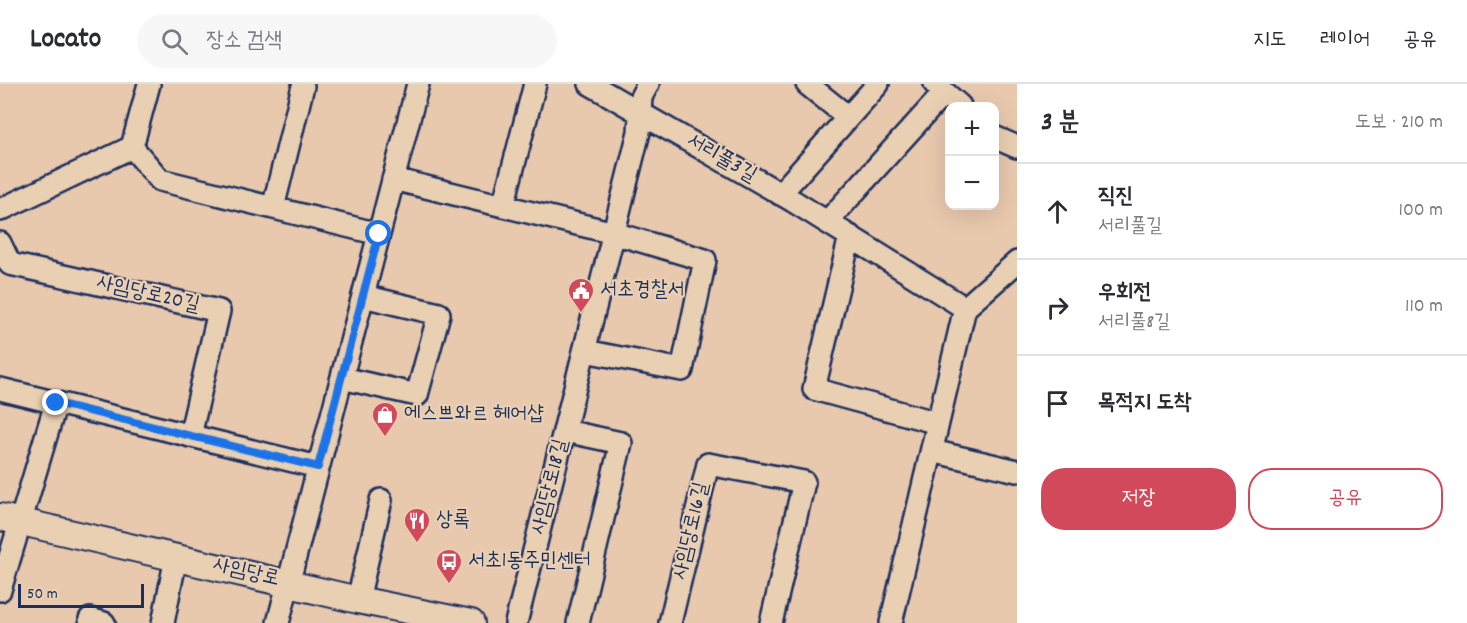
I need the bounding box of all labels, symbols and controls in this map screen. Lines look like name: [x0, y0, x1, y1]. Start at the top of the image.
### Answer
search box: [137, 14, 557, 68]
text: Locato: [30, 21, 101, 61]
icon: search: [158, 25, 191, 58]
text: 장소 검색: [206, 26, 282, 57]
text: 지도: [1253, 26, 1287, 56]
text: 레이어: [1320, 26, 1370, 56]
text: 공유: [1403, 26, 1437, 56]
map controls: [945, 102, 999, 210]
button: +: [945, 102, 999, 156]
text: 3 분: [1041, 105, 1079, 142]
text: 도보 · 210 m: [1355, 109, 1443, 137]
street label: 서리풀3길: [680, 127, 762, 191]
button: −: [945, 156, 999, 210]
text: 직진: [1098, 182, 1133, 213]
icon: ahead: [1041, 195, 1074, 228]
text: 100 m: [1399, 197, 1443, 225]
text: 서리풀길: [1098, 213, 1162, 241]
route start: [365, 220, 391, 246]
street label: 사임당로20길: [93, 269, 203, 321]
public building icon: 서초경찰서: [566, 276, 596, 314]
place label: 서초경찰서: [600, 276, 685, 306]
text: 우회전: [1098, 278, 1151, 309]
icon: right: [1041, 291, 1074, 324]
text: 110 m: [1405, 293, 1443, 321]
text: 서리풀8길: [1098, 309, 1170, 337]
icon: arrive: [1041, 387, 1074, 420]
text: 목적지 도착: [1098, 388, 1192, 419]
route end: [42, 389, 68, 415]
shop icon: 에스쁘와르 헤어샵: [370, 400, 400, 438]
place label: 에스쁘와르 헤어샵: [404, 400, 544, 430]
street label: 사임당로18길: [525, 436, 577, 538]
button: 저장: [1041, 468, 1236, 530]
button: 공유: [1248, 468, 1443, 530]
street label: 사임당로16길: [666, 479, 718, 583]
restaurant icon: 상록: [402, 506, 432, 544]
place label: 상록: [436, 506, 470, 536]
bus stop icon: 서초1동주민센터: [434, 547, 464, 585]
place label: 서초1동주민센터: [468, 547, 591, 577]
street label: 사임당로: [210, 551, 282, 595]
scale bar: [18, 581, 144, 608]
text: 50 m: [27, 583, 58, 606]

